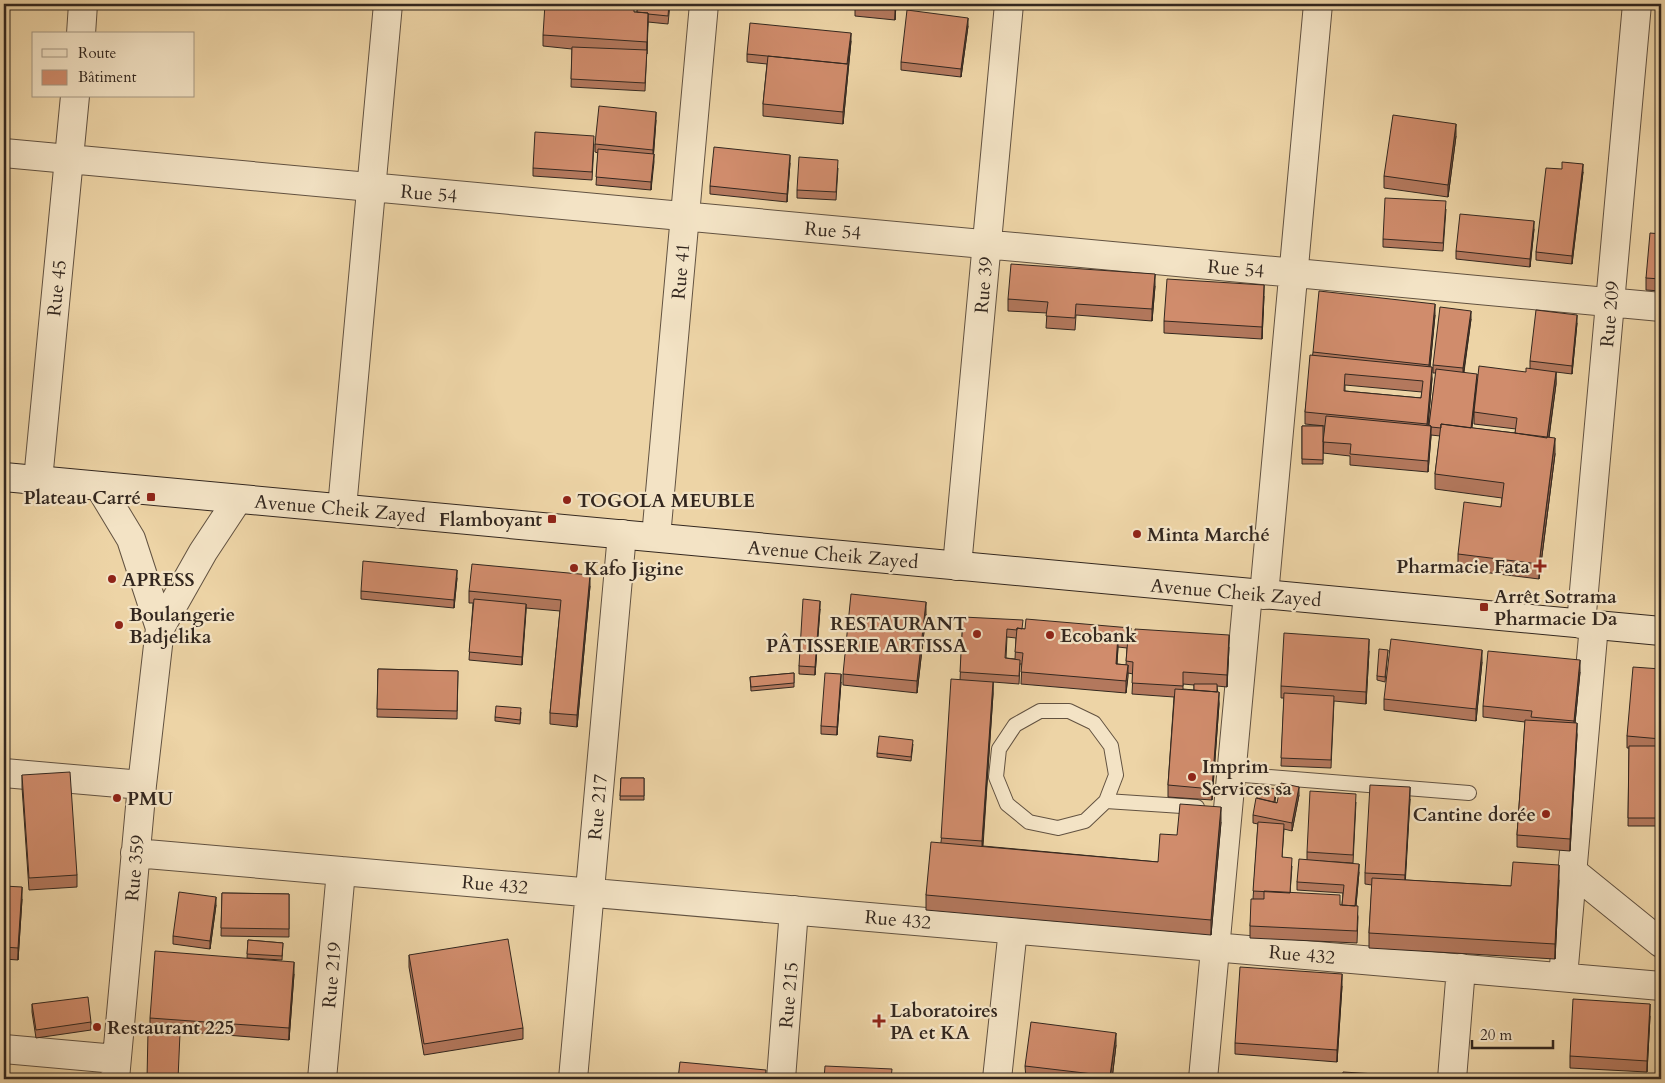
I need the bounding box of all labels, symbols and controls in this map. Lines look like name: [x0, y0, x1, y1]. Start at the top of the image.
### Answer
legend: [32, 32, 195, 98]
text: Route: [78, 43, 116, 63]
text: Bâtiment: [78, 67, 137, 87]
street label: Rue 54: [399, 179, 459, 209]
street label: Rue 54: [803, 216, 863, 246]
street label: Rue 41: [666, 242, 696, 301]
street label: Rue 54: [1206, 254, 1266, 284]
street label: Rue 39: [969, 255, 999, 315]
street label: Rue 45: [41, 259, 73, 318]
street label: Rue 209: [1594, 280, 1626, 348]
place label: Plateau Carré: [23, 485, 141, 511]
place label: TOGOLA MEUBLE: [577, 488, 755, 514]
street label: Avenue Cheik Zayed: [253, 489, 426, 529]
marker: Plateau Carré: [145, 491, 157, 503]
marker: TOGOLA MEUBLE: [561, 494, 573, 506]
place label: Flamboyant: [439, 507, 542, 533]
marker: Flamboyant: [546, 513, 558, 525]
place label: Minta Marché: [1147, 522, 1270, 548]
marker: Minta Marché: [1131, 528, 1143, 540]
street label: Avenue Cheik Zayed: [746, 535, 919, 575]
place label: Pharmacie Fata: [1396, 554, 1531, 580]
place label: Kafo Jigine: [584, 556, 684, 582]
marker: Pharmacie Fata: [1534, 560, 1546, 572]
marker: Kafo Jigine: [568, 562, 580, 574]
place label: APRESS: [122, 567, 195, 593]
marker: APRESS: [106, 573, 118, 585]
street label: Avenue Cheik Zayed: [1149, 573, 1322, 613]
place label: Arrêt Sotrama Pharmacie Da: [1494, 584, 1618, 632]
marker: Arrêt Sotrama Pharmacie Da: [1478, 601, 1490, 613]
place label: Boulangerie Badjelika: [129, 602, 235, 650]
place label: RESTAURANT PÂTISSERIE ARTISSA: [766, 611, 968, 659]
marker: Boulangerie Badjelika: [113, 619, 125, 631]
place label: Ecobank: [1060, 623, 1137, 649]
marker: RESTAURANT PÂTISSERIE ARTISSA: [971, 628, 983, 640]
marker: Ecobank: [1044, 629, 1056, 641]
place label: Imprim Services sa: [1202, 754, 1293, 802]
marker: Imprim Services sa: [1186, 771, 1198, 783]
street label: Rue 217: [582, 773, 614, 841]
place label: PMU: [127, 786, 174, 812]
marker: PMU: [111, 792, 123, 804]
place label: Cantine dorée: [1413, 802, 1536, 828]
marker: Cantine dorée: [1540, 808, 1552, 820]
street label: Rue 359: [119, 834, 151, 902]
street label: Rue 432: [461, 869, 529, 901]
street label: Rue 432: [864, 904, 932, 936]
street label: Rue 432: [1268, 939, 1336, 971]
street label: Rue 219: [316, 941, 348, 1009]
street label: Rue 215: [773, 961, 805, 1029]
place label: Laboratoires PA et KA: [890, 998, 998, 1046]
marker: Laboratoires PA et KA: [872, 1014, 886, 1028]
place label: Restaurant 225: [107, 1015, 234, 1041]
scale bar: [1472, 1018, 1554, 1050]
marker: Restaurant 225: [91, 1021, 103, 1033]
text: 20 m: [1480, 1025, 1512, 1045]

